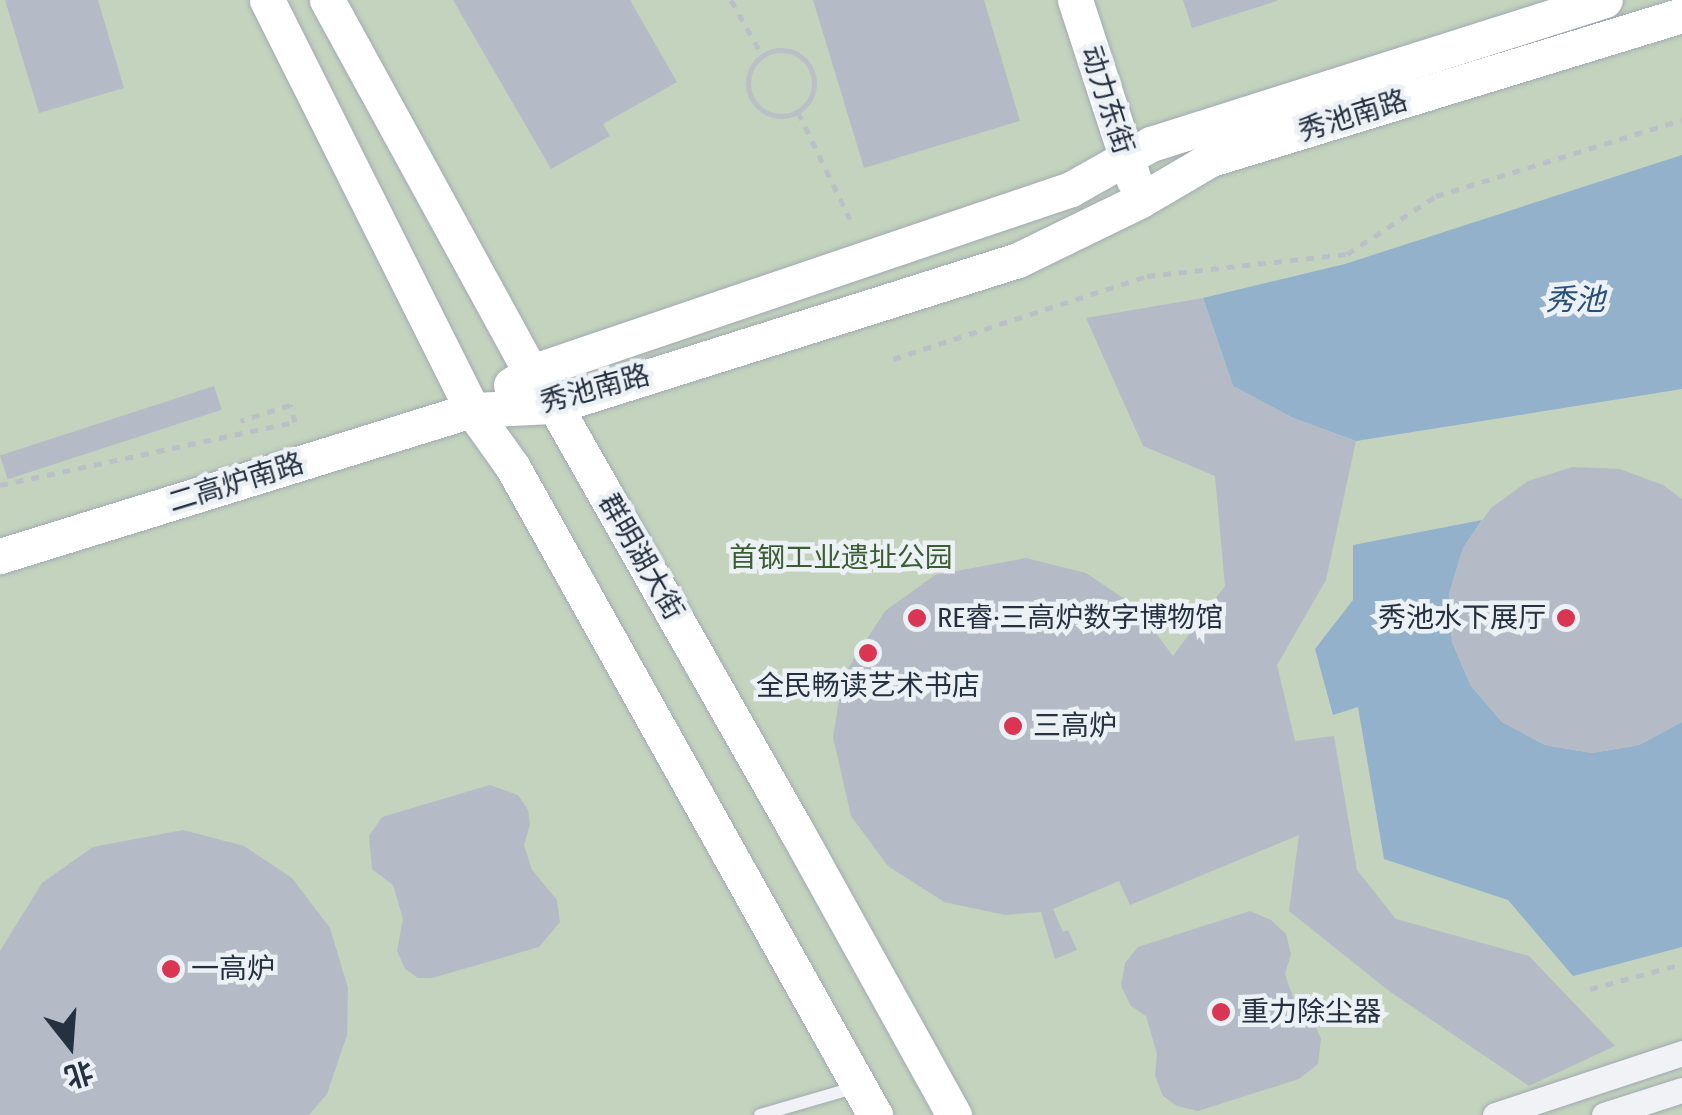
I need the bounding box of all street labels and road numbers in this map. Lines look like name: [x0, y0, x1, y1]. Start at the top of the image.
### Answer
street label: 动力东街: [1074, 42, 1140, 158]
street label: 秀池南路: [1295, 84, 1411, 148]
street label: 秀池南路: [537, 358, 653, 420]
street label: 二高炉南路: [164, 446, 308, 520]
street label: 群明湖大街: [591, 488, 691, 626]

